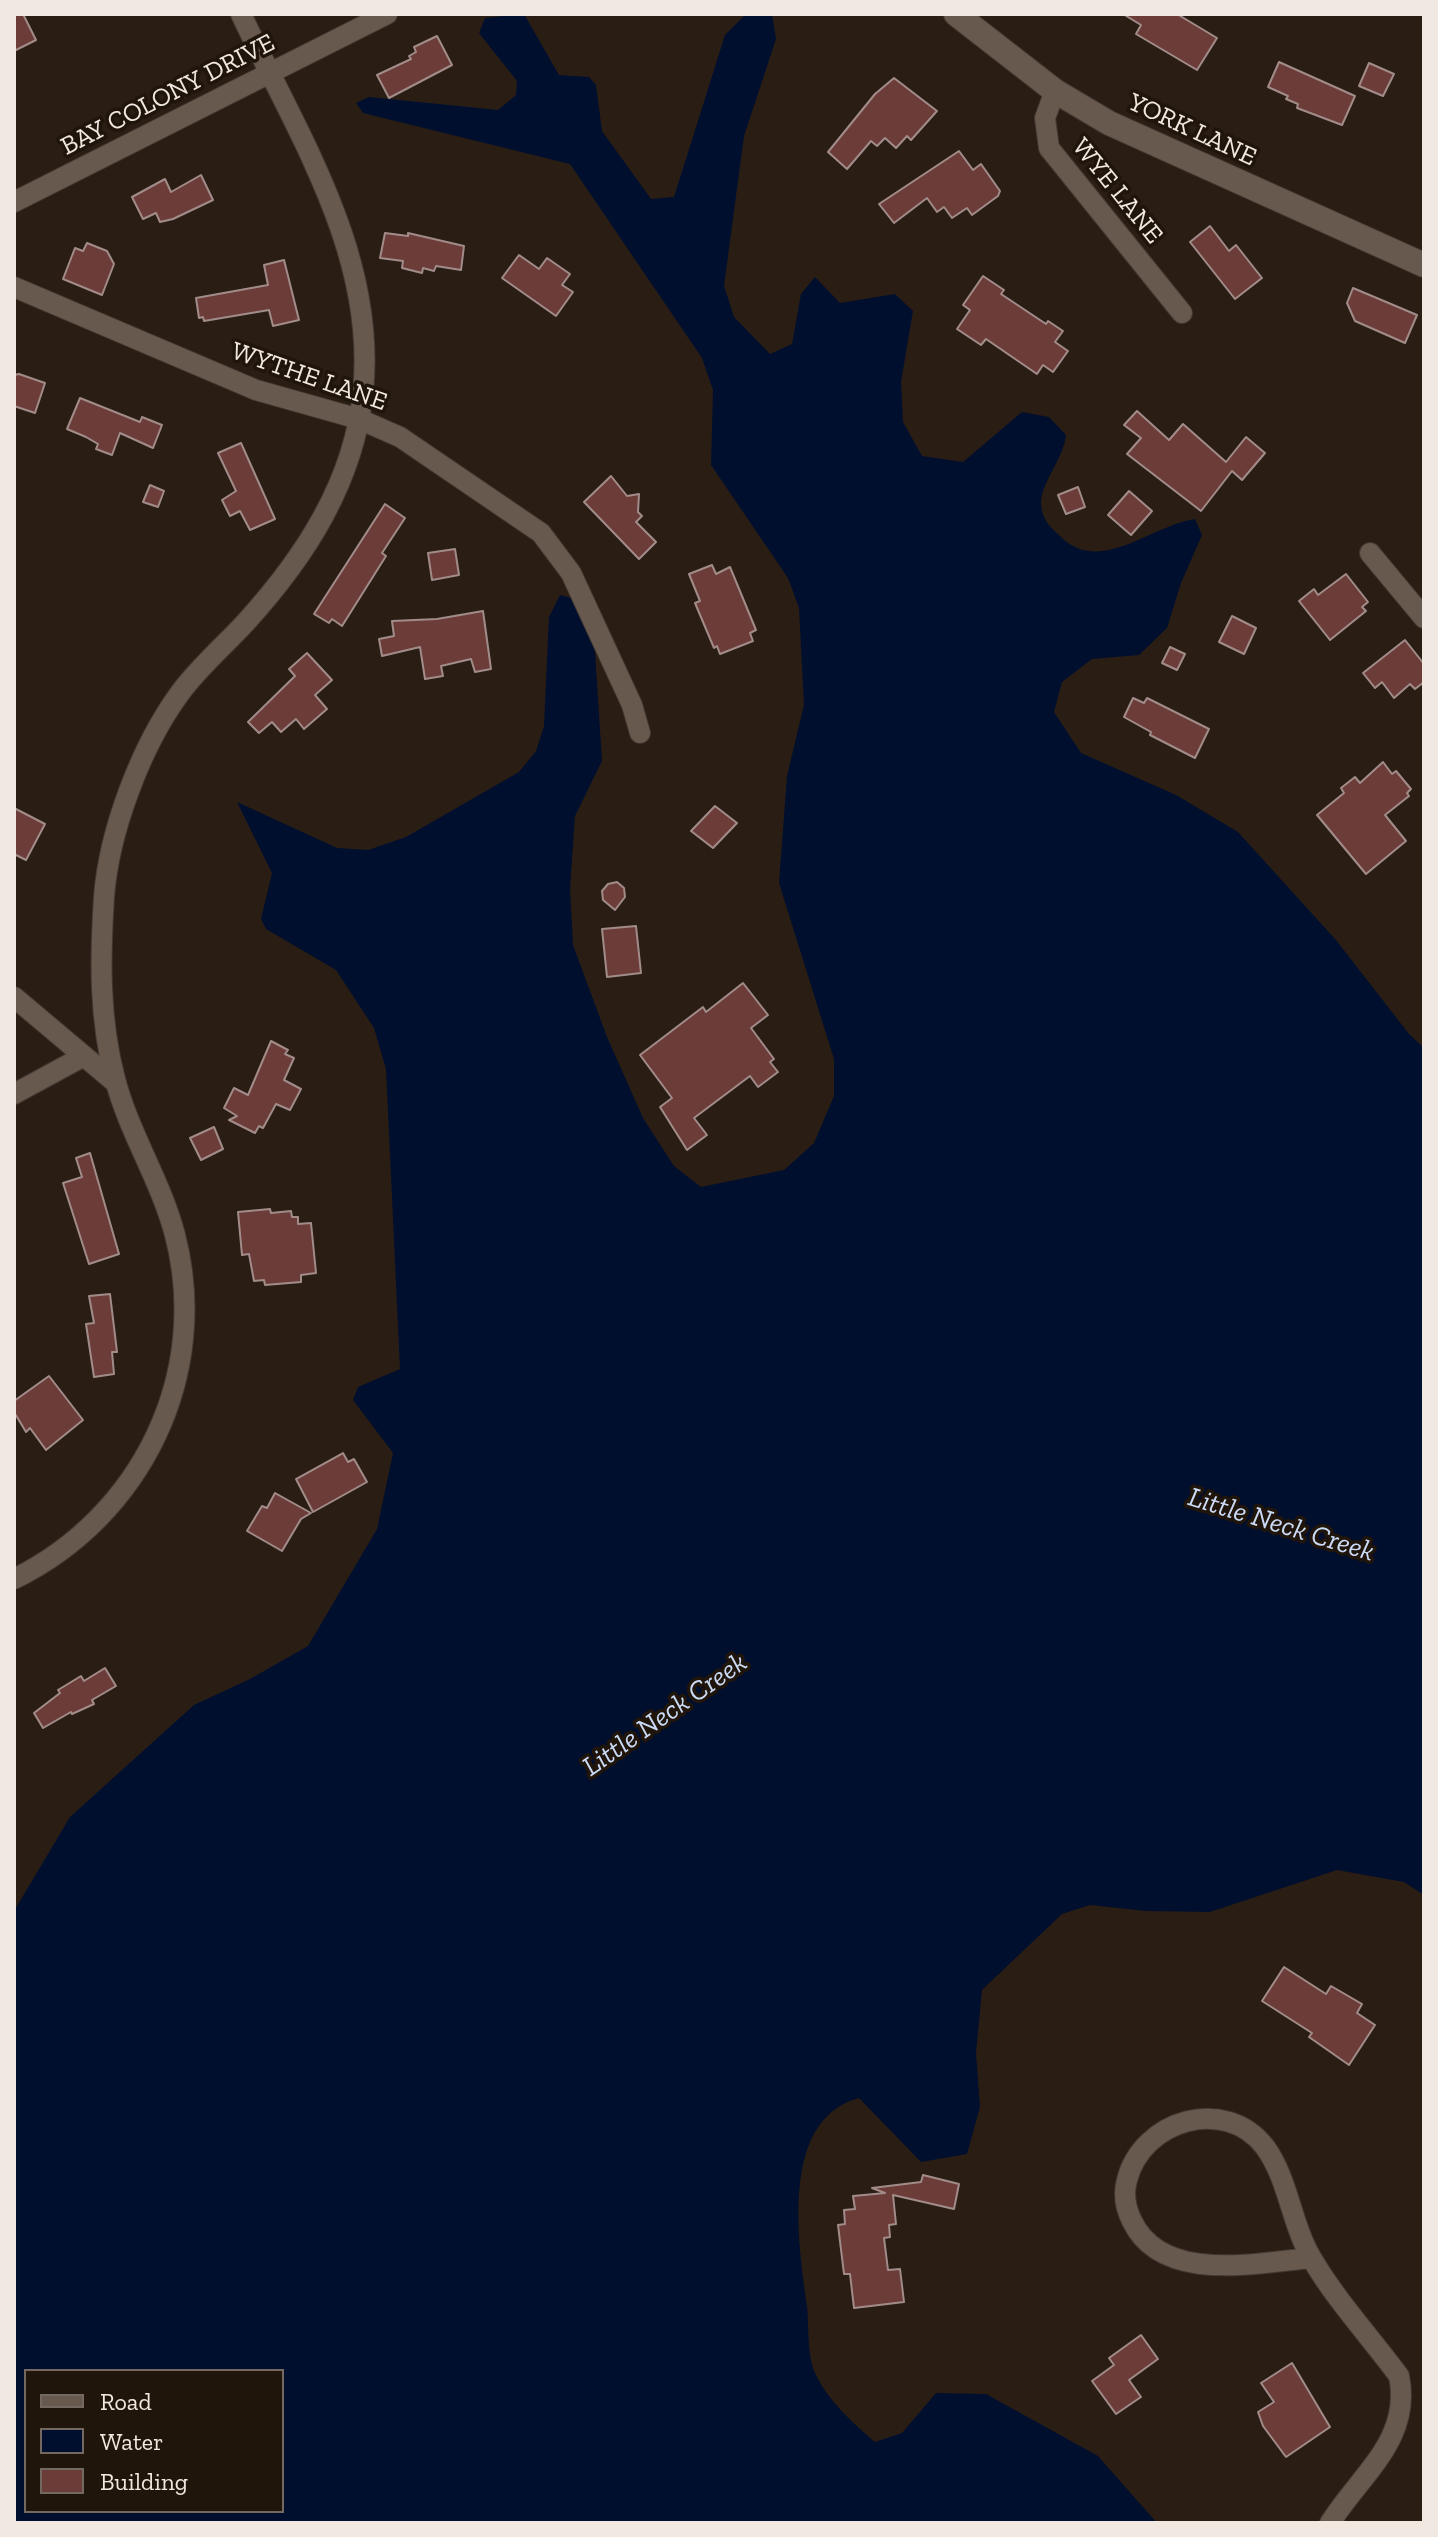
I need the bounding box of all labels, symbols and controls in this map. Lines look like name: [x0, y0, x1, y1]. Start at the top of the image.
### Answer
street label: BAY COLONY DRIVE: [56, 28, 280, 162]
street label: YORK LANE: [1123, 87, 1261, 173]
street label: WYE LANE: [1065, 132, 1169, 250]
street label: WYTHE LANE: [227, 336, 391, 418]
water label: Little Neck Creek: [1184, 1481, 1378, 1569]
water label: Little Neck Creek: [576, 1646, 754, 1784]
legend: [24, 2369, 284, 2513]
text: Road: [100, 2387, 152, 2416]
text: Water: [100, 2427, 163, 2456]
text: Building: [100, 2467, 188, 2496]

